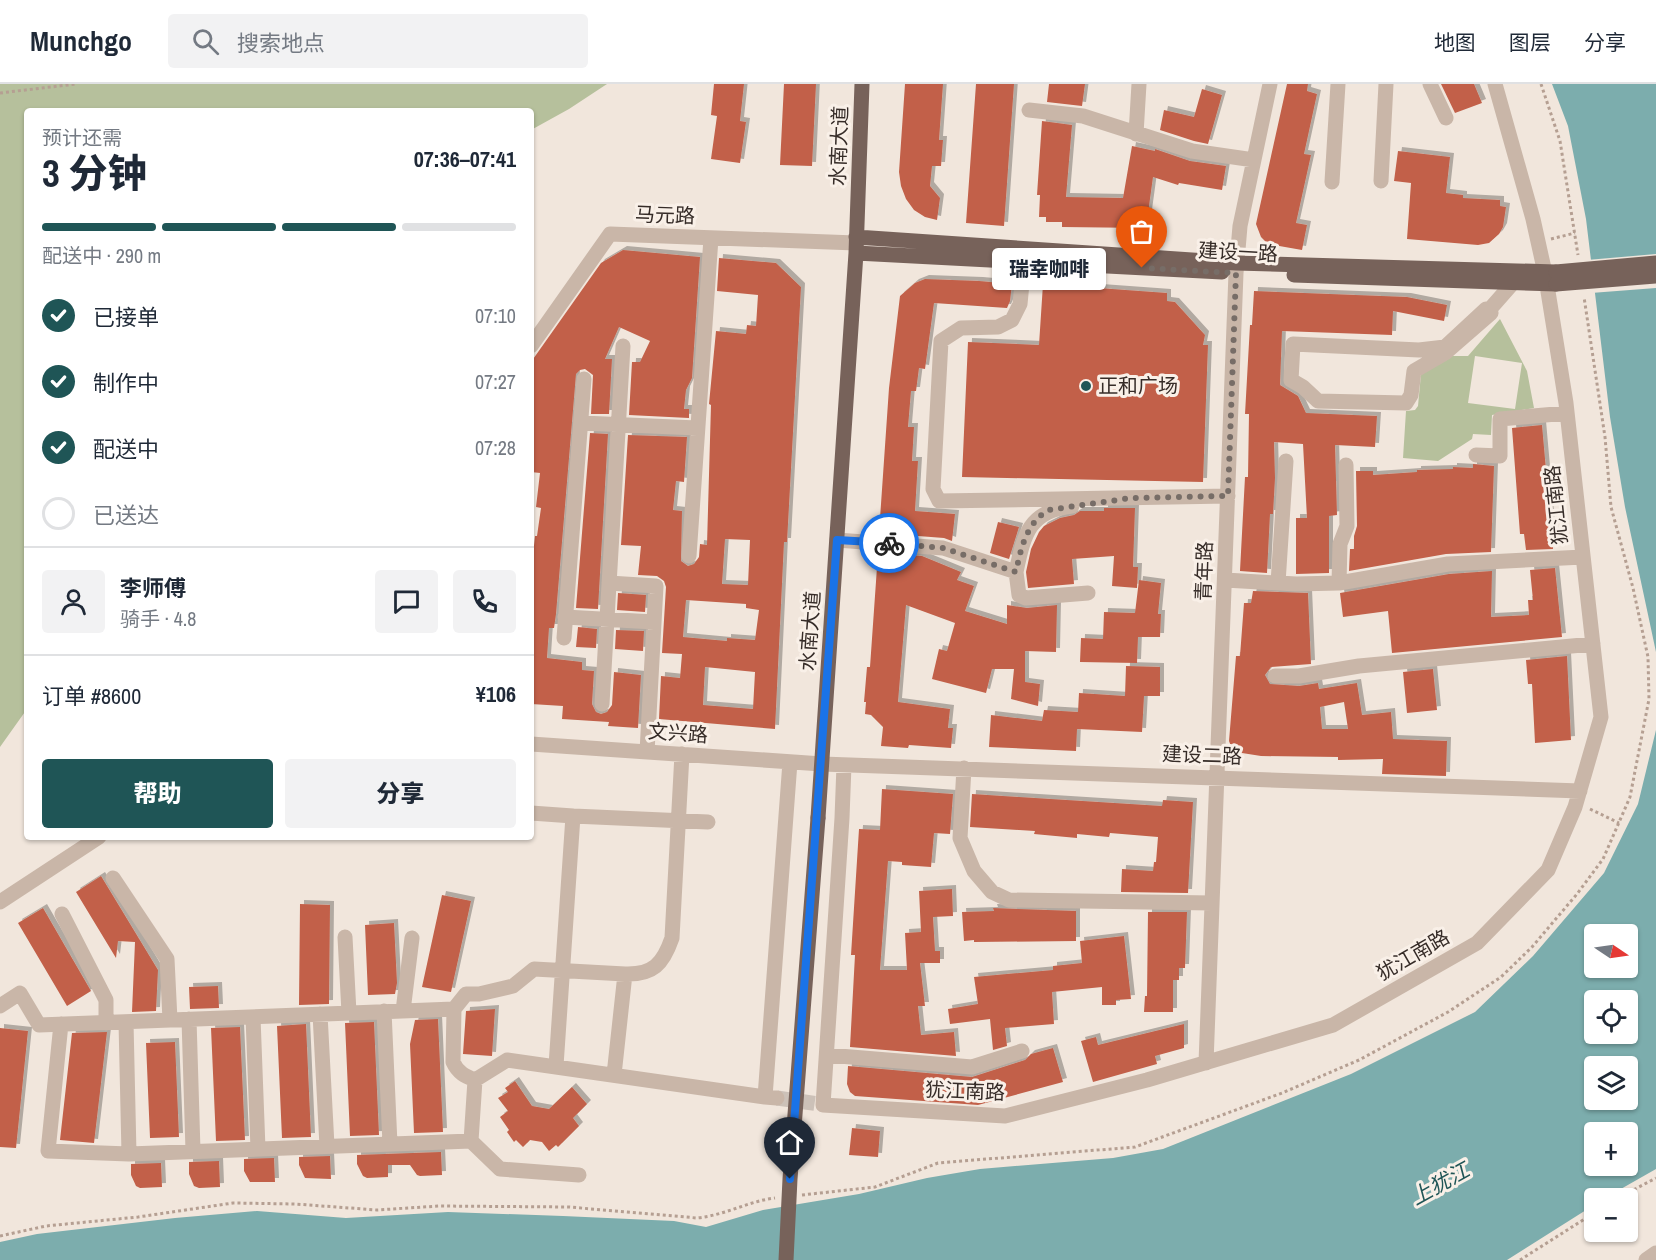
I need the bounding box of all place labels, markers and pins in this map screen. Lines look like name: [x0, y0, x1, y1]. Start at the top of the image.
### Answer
pin: [1116, 206, 1167, 268]
callout: 瑞幸咖啡: [992, 247, 1106, 289]
place label: 正和广场: [1098, 372, 1178, 399]
marker: 正和广场: [1079, 379, 1093, 393]
pin: [764, 1117, 815, 1179]

